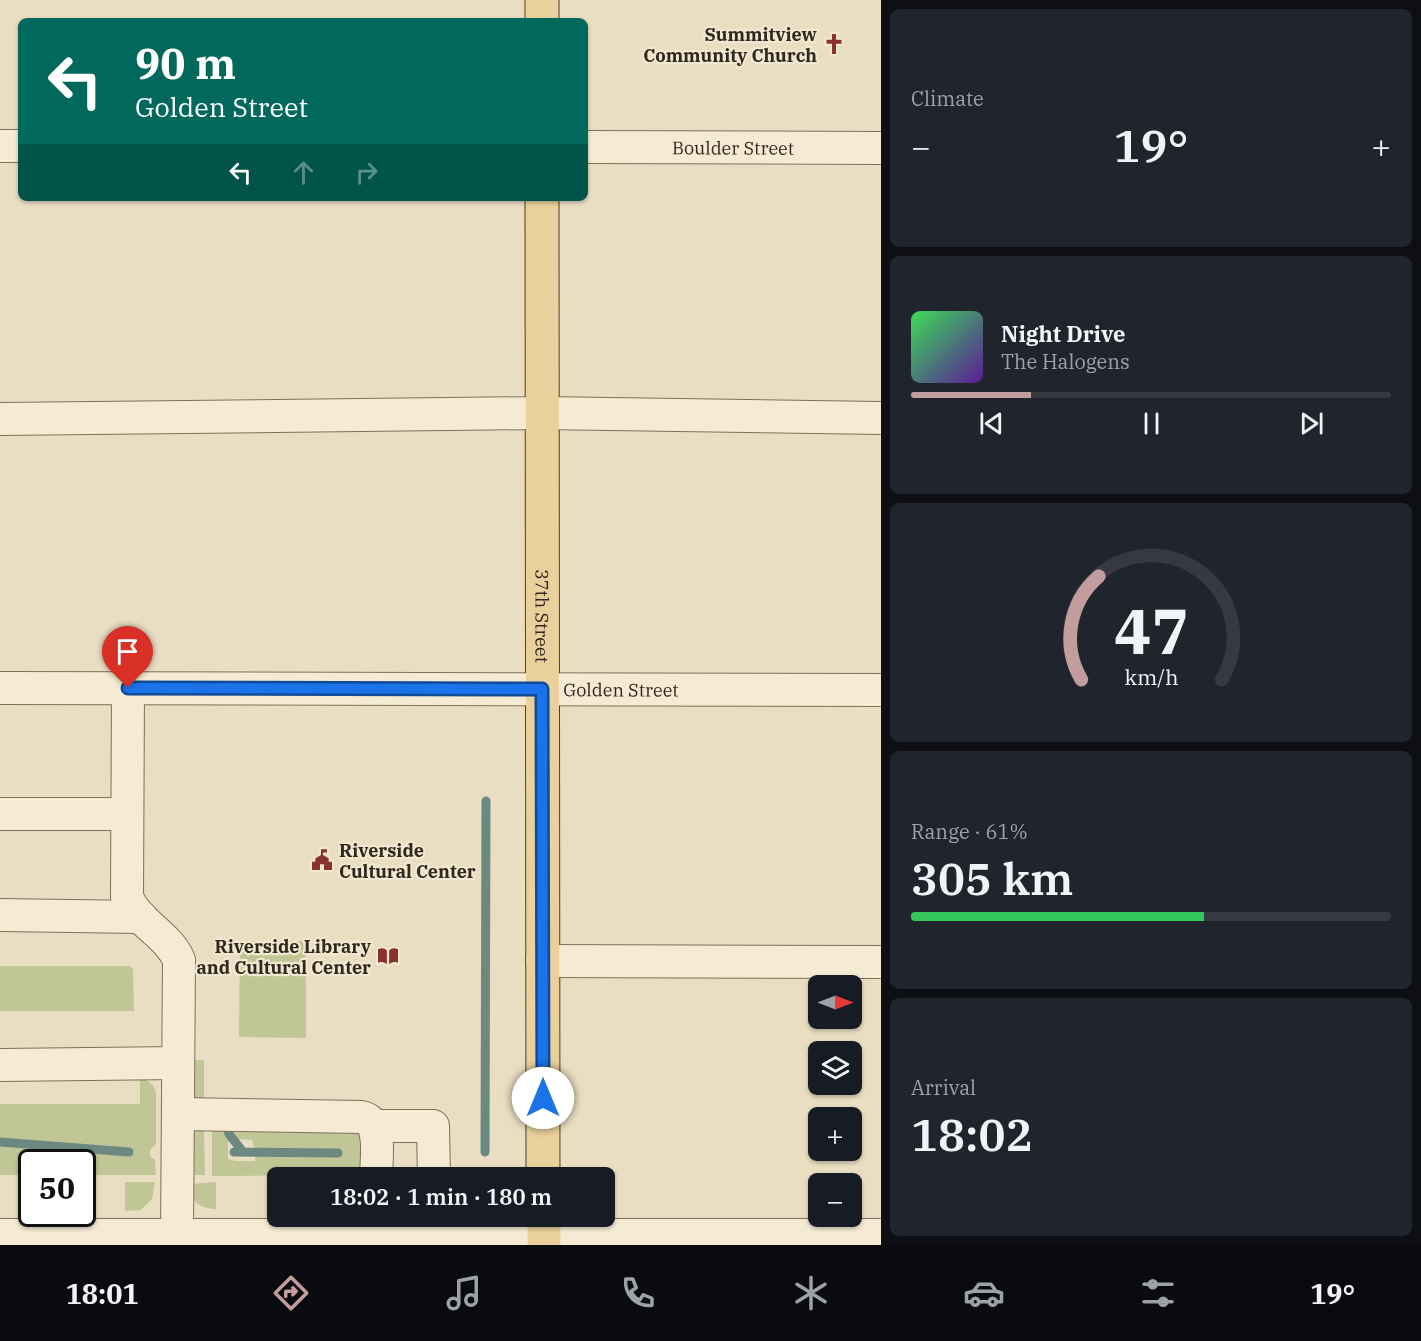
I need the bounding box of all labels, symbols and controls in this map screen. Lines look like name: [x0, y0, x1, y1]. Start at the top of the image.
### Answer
place label: Summitview Community Church: [643, 23, 817, 67]
church icon: Summitview Community Church: [822, 32, 846, 56]
text: 90 m: [135, 36, 236, 91]
icon: left: [36, 42, 114, 120]
text: Climate: [911, 85, 984, 112]
text: Golden Street: [135, 89, 308, 124]
text: 19°: [1113, 116, 1189, 174]
text: −: [911, 125, 931, 168]
text: +: [1371, 125, 1391, 168]
street label: Boulder Street: [672, 136, 794, 159]
icon: left: [224, 156, 257, 189]
icon: ahead: [287, 156, 320, 189]
icon: right: [350, 156, 383, 189]
text: Night Drive: [1001, 319, 1126, 348]
text: The Halogens: [1001, 348, 1130, 375]
icon: previous: [975, 407, 1008, 440]
icon: pause: [1135, 407, 1168, 440]
icon: next: [1295, 407, 1328, 440]
street label: 37th Street: [531, 569, 554, 663]
text: 47: [1114, 590, 1188, 671]
pin: [102, 626, 153, 688]
icon: arrive: [111, 635, 144, 668]
text: km/h: [1124, 663, 1178, 691]
street label: Golden Street: [563, 678, 679, 701]
text: Range · 61%: [911, 818, 1028, 845]
place label: Riverside Cultural Center: [339, 839, 476, 883]
public building icon: Riverside Cultural Center: [310, 848, 334, 872]
text: 305 km: [911, 849, 1073, 907]
place label: Riverside Library and Cultural Center: [197, 935, 372, 979]
library icon: Riverside Library and Cultural Center: [376, 944, 400, 968]
north arrow: [808, 975, 862, 1029]
map controls: [808, 975, 862, 1227]
button: layers: [808, 1041, 862, 1095]
position arrow: [511, 1066, 575, 1130]
text: Arrival: [911, 1074, 976, 1101]
text: 18:02: [911, 1105, 1032, 1163]
button: +: [808, 1107, 862, 1161]
speed limit sign: 50: [18, 1149, 96, 1227]
button: −: [808, 1173, 862, 1227]
text: 18:02 · 1 min · 180 m: [330, 1182, 552, 1211]
icon: directions: [270, 1272, 312, 1314]
icon: music: [443, 1272, 485, 1314]
icon: phone: [617, 1272, 659, 1314]
icon: climate: [790, 1272, 832, 1314]
icon: car: [963, 1272, 1005, 1314]
icon: filters: [1137, 1272, 1179, 1314]
text: 18:01: [66, 1276, 139, 1311]
text: 19°: [1310, 1276, 1355, 1311]

